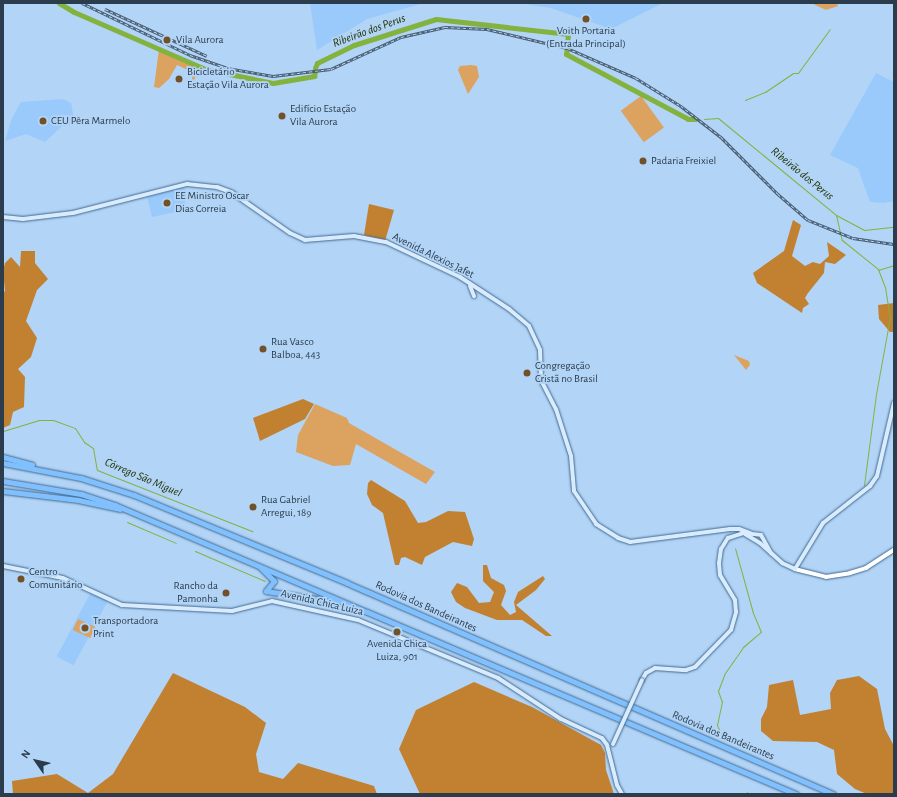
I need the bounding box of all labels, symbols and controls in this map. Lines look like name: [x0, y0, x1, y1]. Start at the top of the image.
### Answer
water label: Ribeirão dos Perus: [331, 11, 407, 51]
marker: Voith Portaria (Entrada Principal): [581, 14, 591, 24]
place label: Voith Portaria (Entrada Principal): [546, 25, 626, 51]
place label: Vila Aurora: [176, 33, 223, 47]
marker: Vila Aurora: [161, 34, 173, 46]
place label: Bicicletário Estação Vila Aurora: [187, 66, 269, 92]
marker: Bicicletário Estação Vila Aurora: [174, 74, 184, 84]
place label: Edifício Estação Vila Aurora: [290, 103, 356, 129]
marker: Edifício Estação Vila Aurora: [277, 111, 287, 121]
place label: CEU Pêra Marmelo: [51, 114, 130, 128]
marker: CEU Pêra Marmelo: [38, 116, 48, 126]
water label: Ribeirão dos Perus: [768, 144, 836, 204]
place label: Padaria Freixiel: [651, 154, 716, 168]
marker: Padaria Freixiel: [638, 156, 648, 166]
place label: EE Ministro Oscar Dias Correia: [175, 190, 249, 216]
marker: EE Ministro Oscar Dias Correia: [162, 198, 172, 208]
street label: Avenida Alexios Jafet: [390, 230, 476, 282]
place label: Rua Vasco Balboa, 443: [271, 336, 320, 362]
marker: Rua Vasco Balboa, 443: [258, 344, 268, 354]
place label: Congregação Cristã no Brasil: [535, 360, 598, 386]
marker: Congregação Cristã no Brasil: [522, 368, 532, 378]
water label: Córrego São Miguel: [102, 455, 184, 501]
place label: Rua Gabriel Arregui, 189: [261, 494, 311, 520]
marker: Rua Gabriel Arregui, 189: [248, 502, 258, 512]
place label: Centro Comunitário: [29, 566, 83, 592]
marker: Centro Comunitário: [16, 574, 26, 584]
street label: Rodovia dos Bandeirantes: [373, 579, 479, 635]
place label: Rancho da Pamonha: [174, 580, 218, 606]
street label: Avenida Chica Luiza: [279, 587, 365, 619]
marker: Rancho da Pamonha: [221, 588, 231, 598]
place label: Transportadora Print: [93, 615, 158, 641]
marker: Transportadora Print: [80, 623, 90, 633]
marker: Avenida Chica Luiza, 901: [392, 627, 402, 637]
place label: Avenida Chica Luiza, 901: [367, 638, 427, 664]
street label: Rodovia dos Bandeirantes: [670, 708, 776, 764]
north arrow: [16, 741, 56, 781]
text: N: [19, 748, 32, 760]

